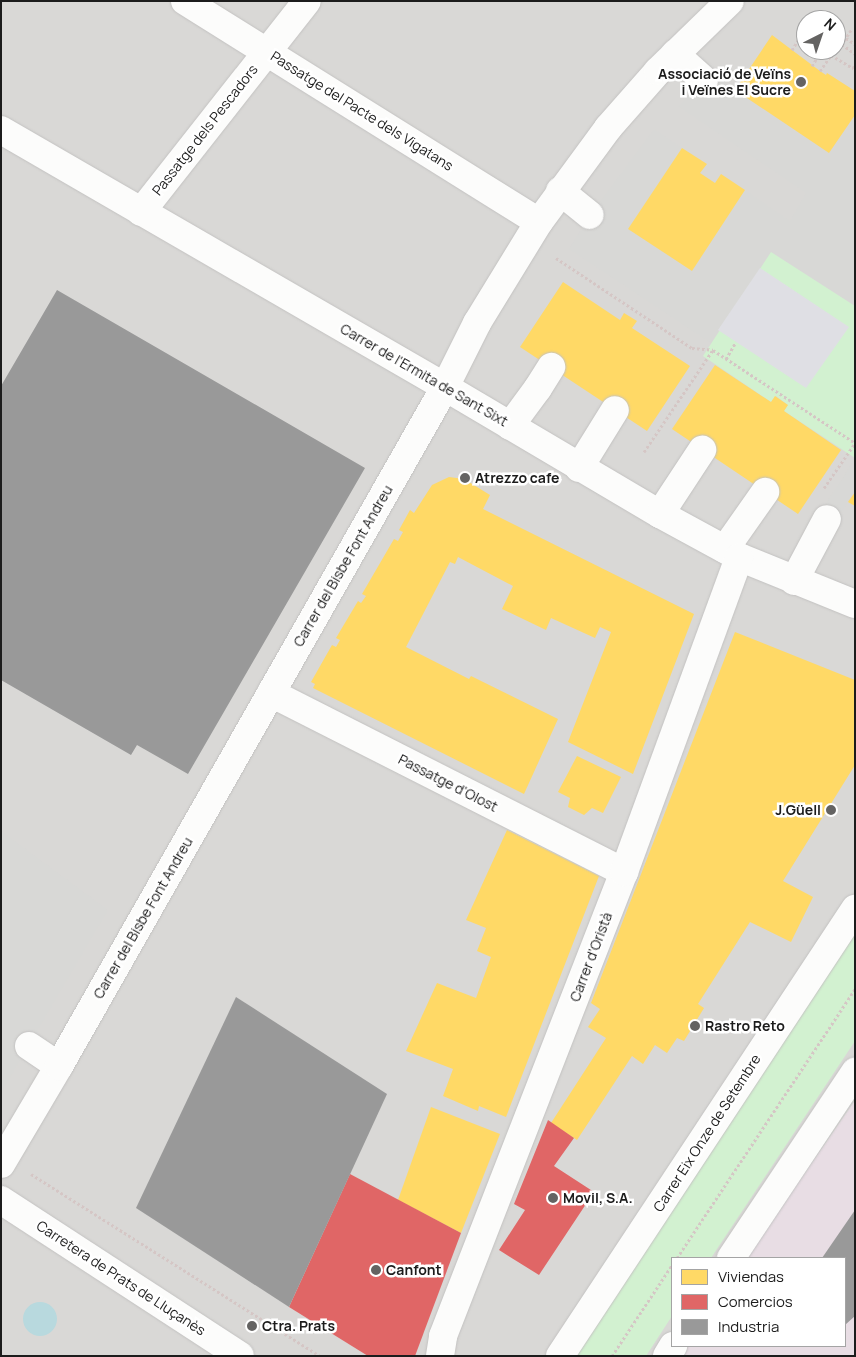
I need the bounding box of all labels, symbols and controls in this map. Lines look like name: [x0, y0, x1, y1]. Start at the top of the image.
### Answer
north arrow: [796, 10, 846, 60]
text: N: [820, 14, 841, 35]
street label: Passatge del Pacte dels Vigatans: [268, 48, 456, 174]
street label: Passatge dels Pescadors: [149, 61, 261, 199]
place label: Associació de Veïns i Veïnes El Sucre: [658, 66, 791, 98]
marker: Associació de Veïns i Veïnes El Sucre: [795, 76, 807, 88]
street label: Carrer de l'Ermita de Sant Sixt: [337, 320, 511, 430]
place label: Atrezzo cafe: [475, 470, 559, 486]
marker: Atrezzo cafe: [459, 472, 471, 484]
street label: Carrer del Bisbe Font Andreu: [290, 482, 396, 650]
street label: Passatge d'Olost: [396, 751, 500, 815]
place label: J.Güell: [775, 802, 821, 818]
marker: J.Güell: [825, 804, 837, 816]
street label: Carrer del Bisbe Font Andreu: [90, 834, 196, 1002]
street label: Carrer d'Oristà: [566, 910, 616, 1004]
place label: Rastro Reto: [705, 1018, 785, 1034]
marker: Rastro Reto: [689, 1020, 701, 1032]
street label: Carrer Eix Onze de Setembre: [650, 1051, 764, 1215]
place label: Movil, S.A.: [563, 1190, 633, 1206]
marker: Movil, S.A.: [547, 1192, 559, 1204]
street label: Carretera de Prats de Lluçanès: [33, 1217, 209, 1339]
legend: [671, 1257, 846, 1347]
place label: Canfont: [386, 1262, 442, 1278]
marker: Canfont: [370, 1264, 382, 1276]
text: Viviendas: [718, 1266, 784, 1287]
text: Comercios: [718, 1291, 793, 1312]
text: Industria: [718, 1316, 779, 1337]
place label: Ctra. Prats: [262, 1318, 335, 1334]
marker: Ctra. Prats: [246, 1320, 258, 1332]

